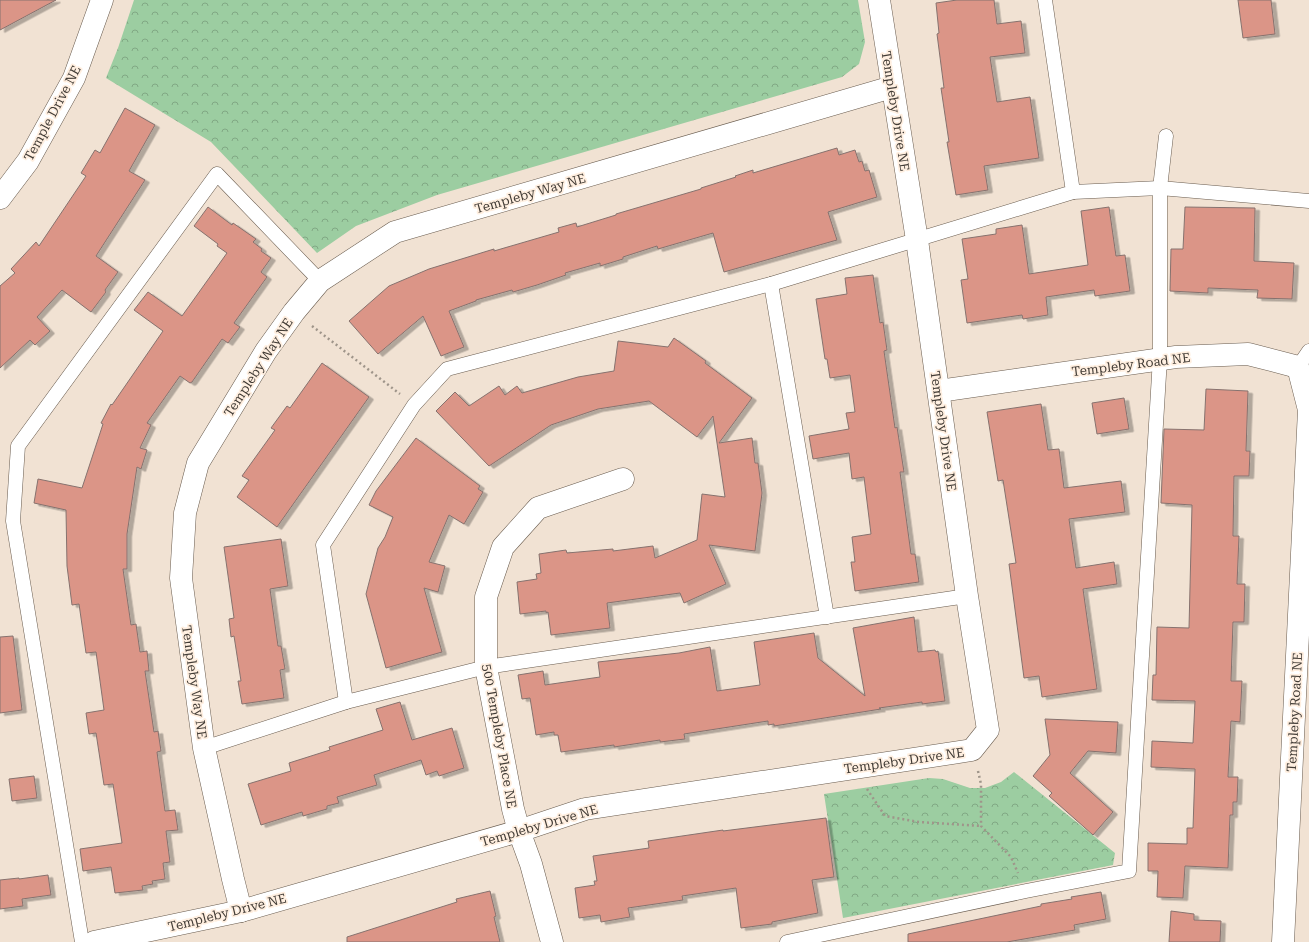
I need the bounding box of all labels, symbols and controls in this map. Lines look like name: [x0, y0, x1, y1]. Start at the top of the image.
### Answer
street label: Templeby Drive NE: [879, 50, 912, 172]
street label: Temple Drive NE: [21, 63, 84, 163]
street label: Templeby Way NE: [473, 170, 587, 216]
street label: Templeby Way NE: [221, 315, 296, 419]
street label: Templeby Road NE: [1071, 350, 1191, 379]
street label: Templeby Drive NE: [928, 370, 959, 492]
street label: Templeby Way NE: [179, 624, 210, 740]
street label: Templeby Road NE: [1284, 652, 1305, 772]
street label: 500 Templeby Place NE: [479, 663, 520, 809]
street label: Templeby Drive NE: [843, 745, 965, 776]
street label: Templeby Drive NE: [479, 802, 600, 849]
street label: Templeby Drive NE: [166, 891, 288, 934]

